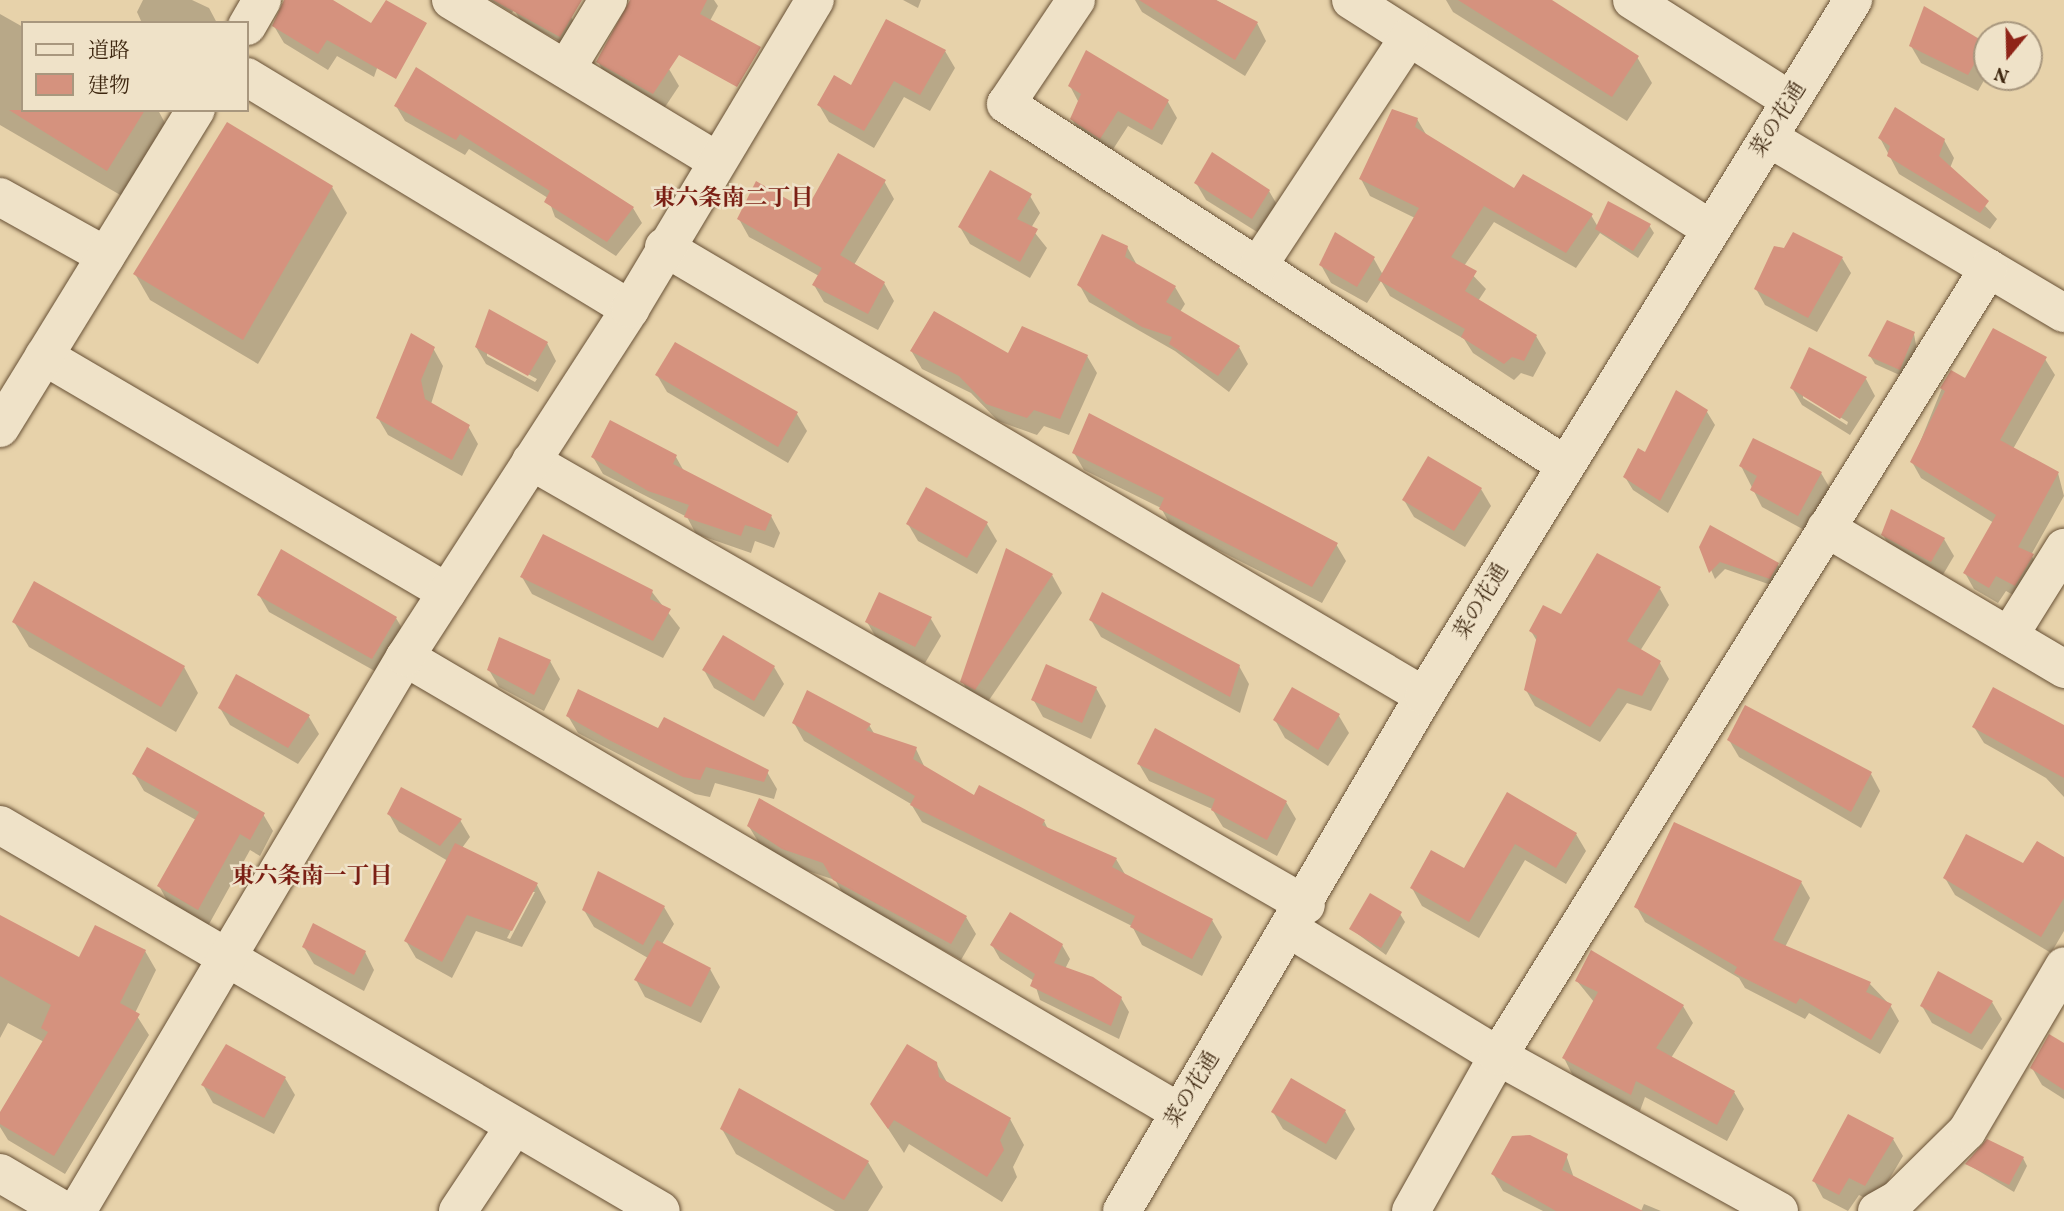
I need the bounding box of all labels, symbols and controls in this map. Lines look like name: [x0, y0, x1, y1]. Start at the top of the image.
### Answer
legend: [21, 21, 248, 112]
north arrow: [1973, 21, 2043, 91]
text: 道路: [88, 37, 130, 66]
text: N: [1991, 59, 2013, 89]
text: 建物: [88, 72, 130, 101]
street label: 菜の花通: [1746, 78, 1812, 162]
district label: 東六条南二丁目: [653, 185, 813, 213]
street label: 菜の花通: [1450, 560, 1514, 644]
district label: 東六条南一丁目: [232, 863, 392, 891]
street label: 菜の花通: [1161, 1048, 1225, 1132]

